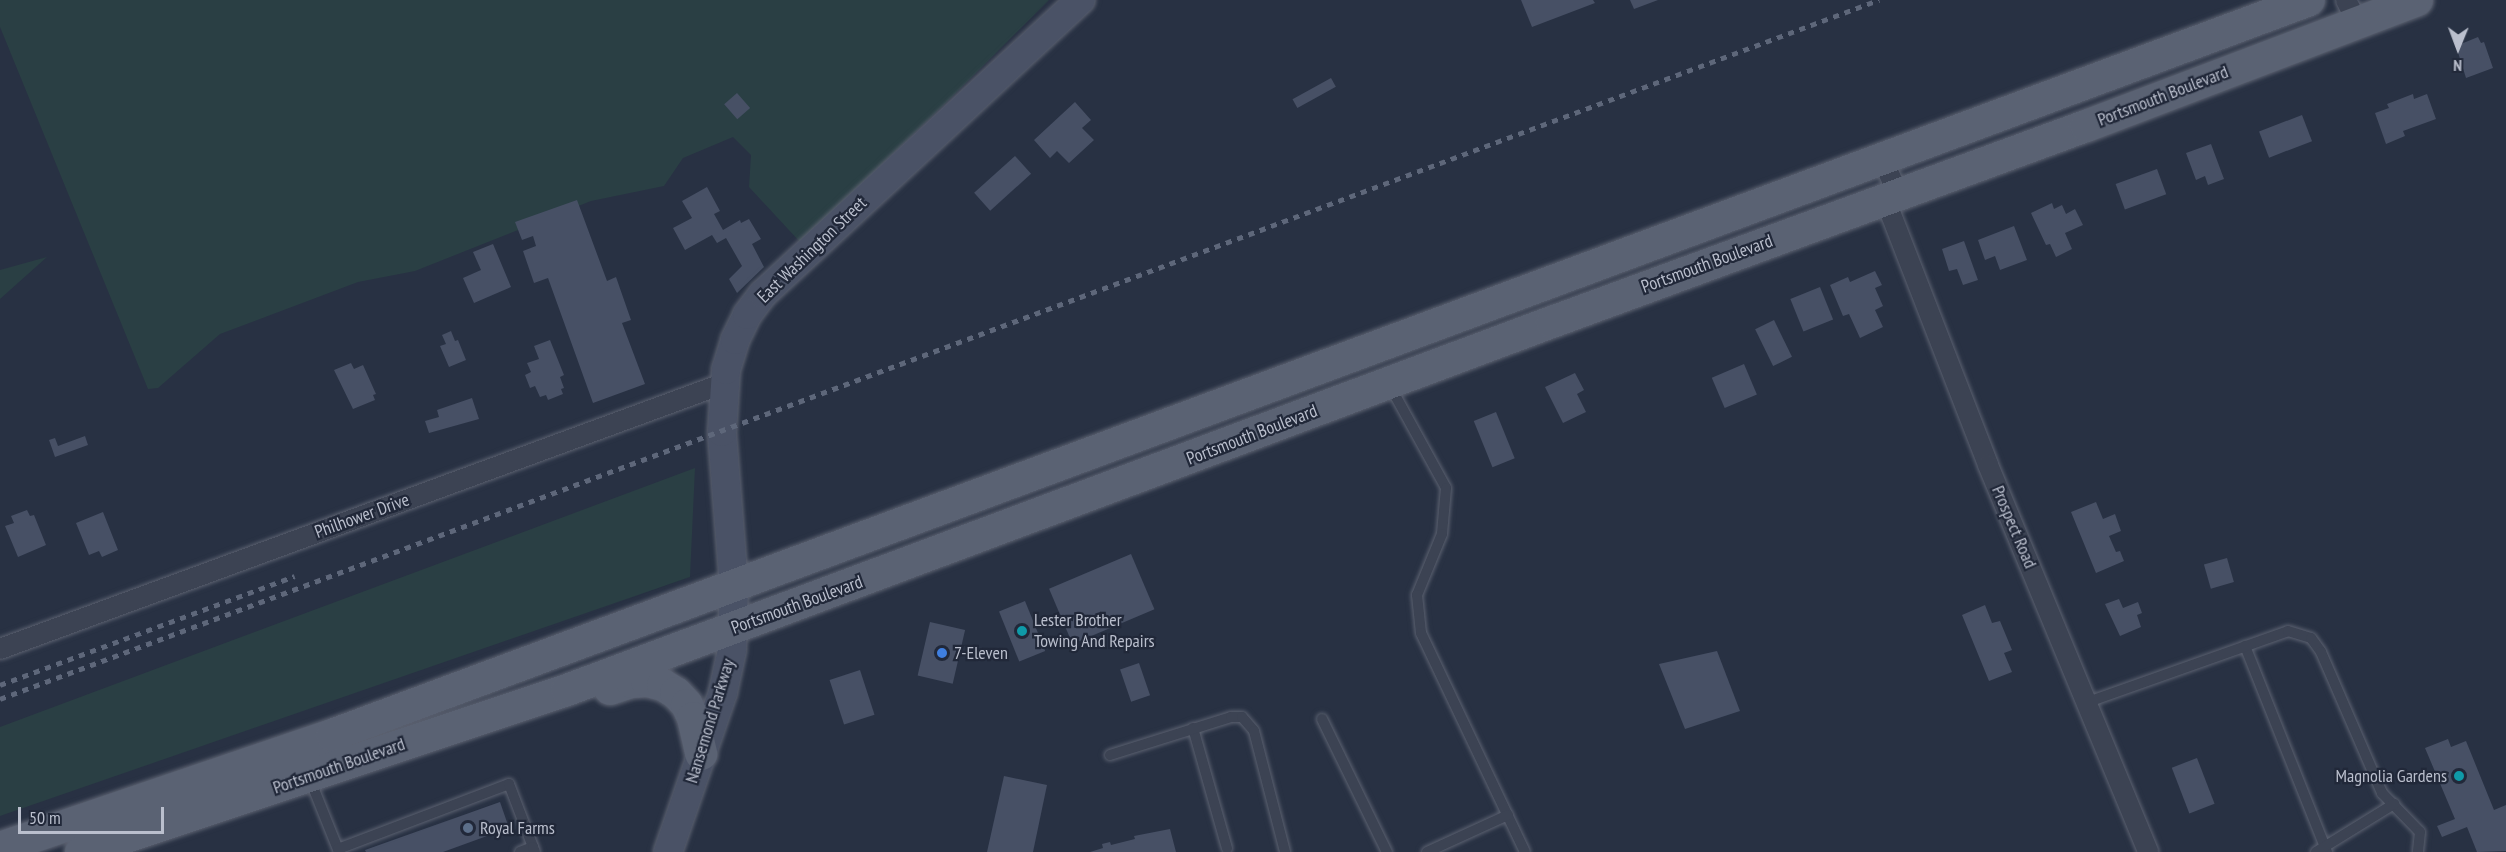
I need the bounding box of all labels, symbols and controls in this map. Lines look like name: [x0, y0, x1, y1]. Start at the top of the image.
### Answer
north arrow: [2428, 18, 2488, 78]
text: N: [2453, 56, 2462, 76]
street label: Portsmouth Boulevard: [2095, 61, 2231, 131]
street label: East Washington Street: [753, 192, 871, 308]
street label: Portsmouth Boulevard: [1638, 230, 1776, 298]
street label: Portsmouth Boulevard: [1184, 400, 1320, 470]
street label: Prospect Road: [1987, 483, 2041, 571]
street label: Philhower Drive: [312, 489, 412, 543]
street label: Portsmouth Boulevard: [728, 571, 866, 639]
place label: Lester Brother Towing And Repairs: [1034, 610, 1155, 652]
marker: Lester Brother Towing And Repairs: [1015, 624, 1029, 638]
place label: 7-Eleven: [954, 642, 1008, 664]
marker: 7-Eleven: [935, 646, 949, 660]
street label: Nansemond Parkway: [681, 656, 739, 786]
street label: Portsmouth Boulevard: [270, 733, 408, 799]
place label: Magnolia Gardens: [2336, 765, 2447, 787]
marker: Magnolia Gardens: [2452, 769, 2466, 783]
scale bar: [21, 795, 166, 833]
text: 50 m: [29, 806, 61, 829]
place label: Royal Farms: [480, 817, 555, 839]
marker: Royal Farms: [461, 821, 475, 835]

